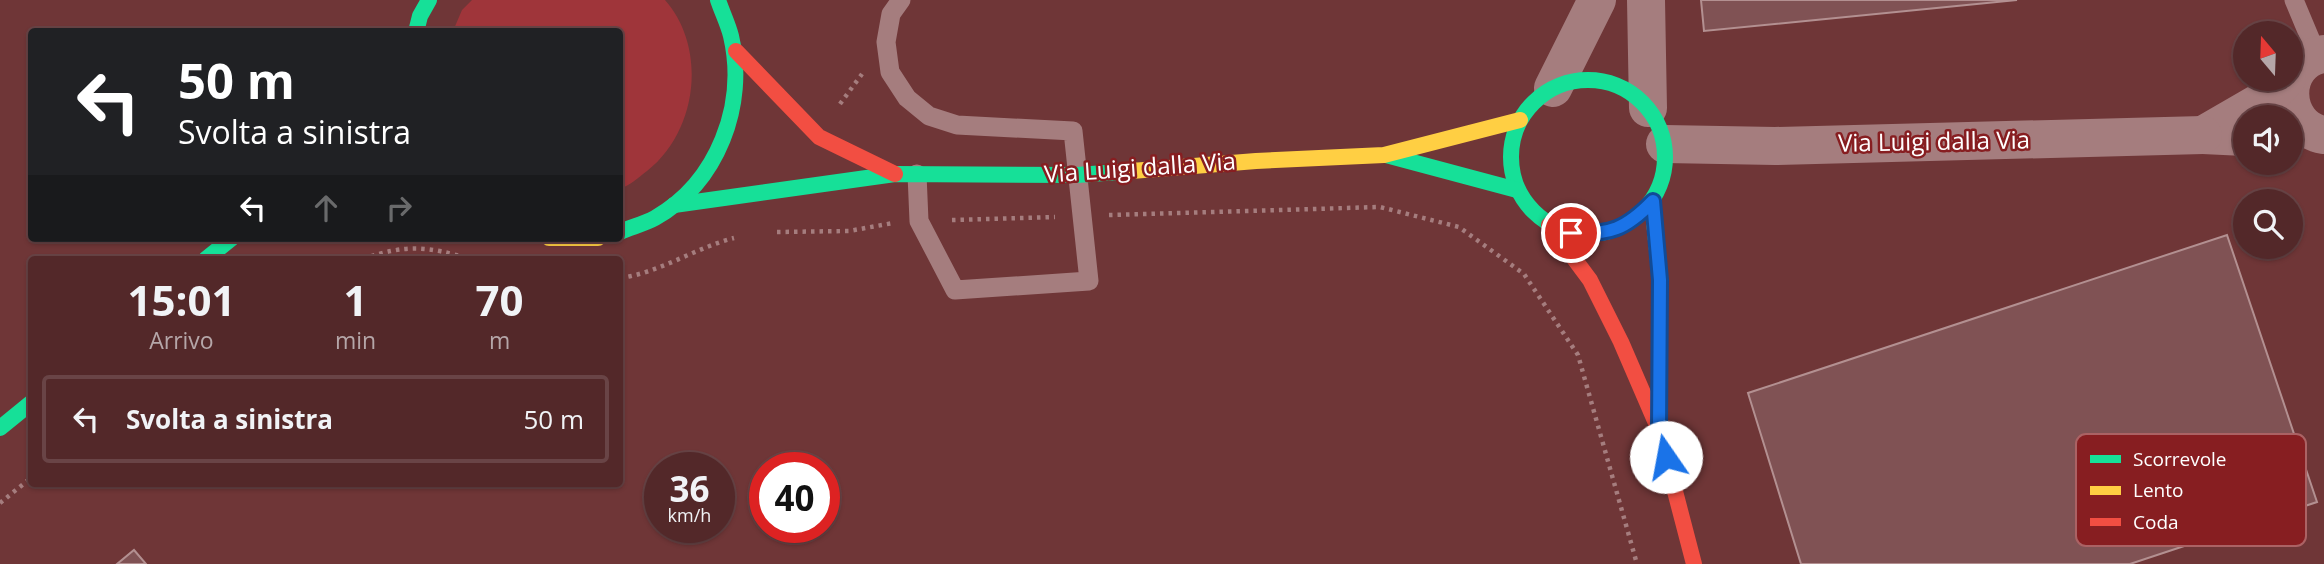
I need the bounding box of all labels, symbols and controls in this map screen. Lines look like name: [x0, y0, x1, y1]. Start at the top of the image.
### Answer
north arrow: [2233, 21, 2303, 91]
map controls: [2233, 21, 2303, 259]
text: 50 m: [178, 47, 295, 113]
icon: left: [63, 56, 154, 147]
button: sound: [2233, 105, 2303, 175]
text: Svolta a sinistra: [178, 110, 411, 153]
street label: Via Luigi dalla Via: [1838, 122, 2030, 159]
street label: Via Luigi dalla Via: [1043, 143, 1237, 190]
icon: left: [234, 189, 272, 227]
icon: ahead: [307, 189, 345, 227]
icon: right: [380, 189, 418, 227]
button: search: [2233, 189, 2303, 259]
pin: [1541, 203, 1601, 263]
icon: arrive: [1552, 214, 1590, 252]
text: 15:01: [127, 271, 235, 328]
text: 1: [343, 271, 368, 328]
text: 70: [476, 271, 524, 328]
text: Arrivo: [149, 324, 214, 356]
text: min: [335, 324, 376, 356]
text: m: [489, 324, 510, 356]
icon: left: [67, 400, 105, 438]
text: Svolta a sinistra: [126, 401, 333, 437]
text: 50 m: [523, 401, 584, 437]
position arrow: [1629, 420, 1703, 494]
legend: [2076, 434, 2306, 546]
text: Scorrevole: [2133, 446, 2227, 472]
speed limit sign: 40: [749, 452, 840, 543]
text: 36: [669, 465, 710, 512]
text: Lento: [2133, 477, 2183, 503]
text: km/h: [668, 503, 711, 527]
text: Coda: [2133, 509, 2179, 535]

